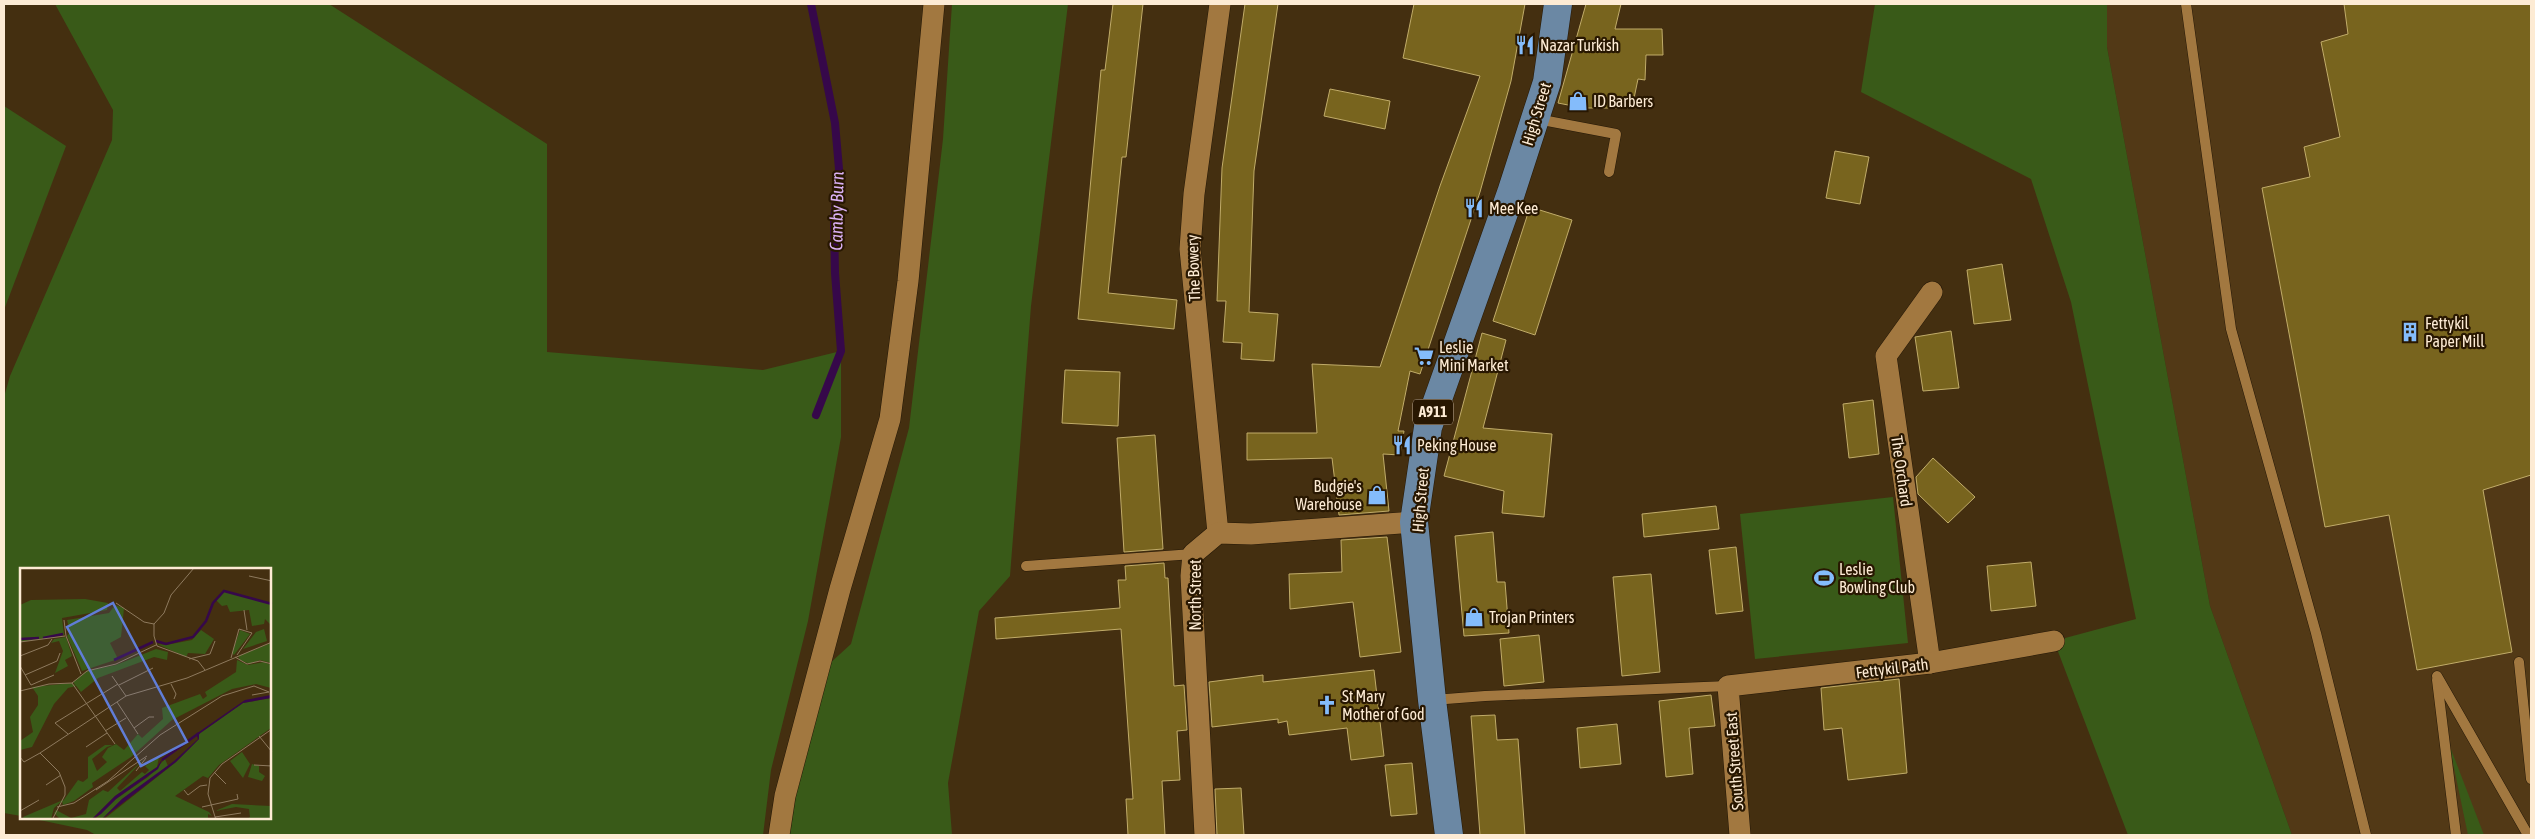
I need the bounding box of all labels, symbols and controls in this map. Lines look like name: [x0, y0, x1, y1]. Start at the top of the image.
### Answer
restaurant icon: Nazar Turkish: [1514, 34, 1536, 56]
place label: Nazar Turkish: [1540, 36, 1619, 54]
street label: High Street: [1518, 80, 1555, 148]
shop icon: ID Barbers: [1567, 90, 1589, 112]
place label: ID Barbers: [1593, 92, 1654, 110]
water label: Camby Burn: [825, 171, 848, 251]
restaurant icon: Mee Kee: [1463, 197, 1485, 219]
place label: Mee Kee: [1489, 199, 1538, 217]
street label: The Bowery: [1183, 234, 1204, 302]
place label: Fettykil Paper Mill: [2425, 314, 2485, 351]
building icon: Fettykil Paper Mill: [2399, 321, 2421, 343]
place label: Leslie Mini Market: [1439, 338, 1509, 374]
supermarket icon: Leslie Mini Market: [1413, 345, 1435, 367]
road number: A911: [1413, 400, 1453, 424]
restaurant icon: Peking House: [1391, 434, 1413, 456]
street label: The Orchard: [1888, 434, 1916, 508]
place label: Peking House: [1417, 436, 1496, 455]
street label: High Street: [1408, 466, 1433, 533]
place label: Budgie's Warehouse: [1296, 477, 1362, 513]
shop icon: Budgie's Warehouse: [1366, 484, 1388, 506]
street label: North Street: [1186, 559, 1204, 631]
place label: Leslie Bowling Club: [1839, 560, 1915, 597]
sports icon: Leslie Bowling Club: [1813, 567, 1835, 589]
inset map: [20, 568, 271, 819]
shop icon: Trojan Printers: [1463, 606, 1485, 628]
place label: Trojan Printers: [1489, 608, 1575, 627]
street label: Fettykil Path: [1855, 655, 1930, 682]
place label: St Mary Mother of God: [1342, 687, 1425, 723]
church icon: St Mary Mother of God: [1316, 694, 1338, 716]
street label: South Street East: [1722, 711, 1746, 811]

